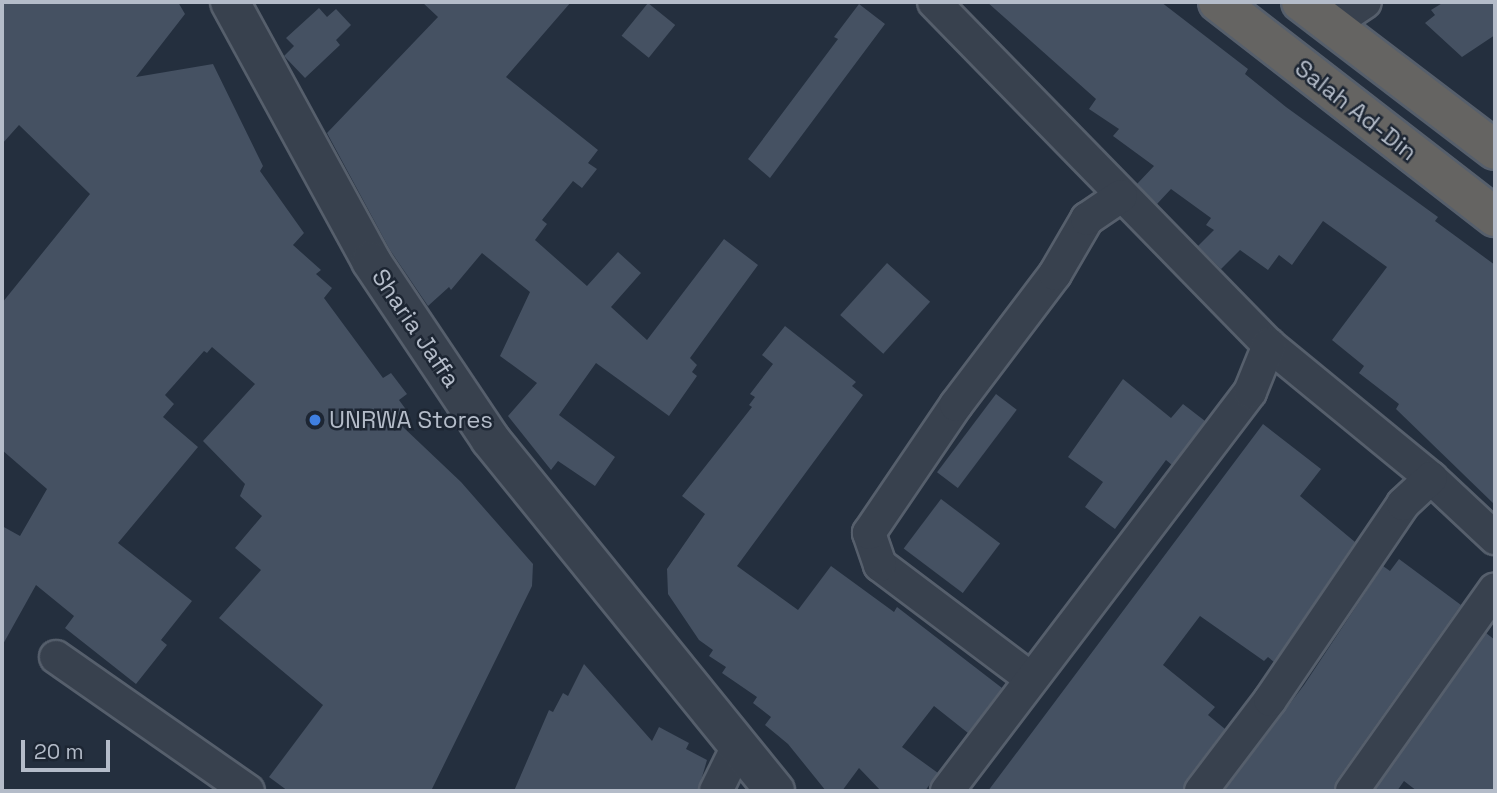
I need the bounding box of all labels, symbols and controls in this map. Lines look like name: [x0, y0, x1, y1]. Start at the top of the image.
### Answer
street label: Salah Ad-Din: [1289, 53, 1423, 167]
street label: Sharia Jaffa: [366, 263, 466, 393]
place label: UNRWA Stores: [329, 406, 493, 434]
marker: UNRWA Stores: [307, 412, 323, 428]
scale bar: [24, 726, 114, 770]
text: 20 m: [34, 738, 84, 765]

